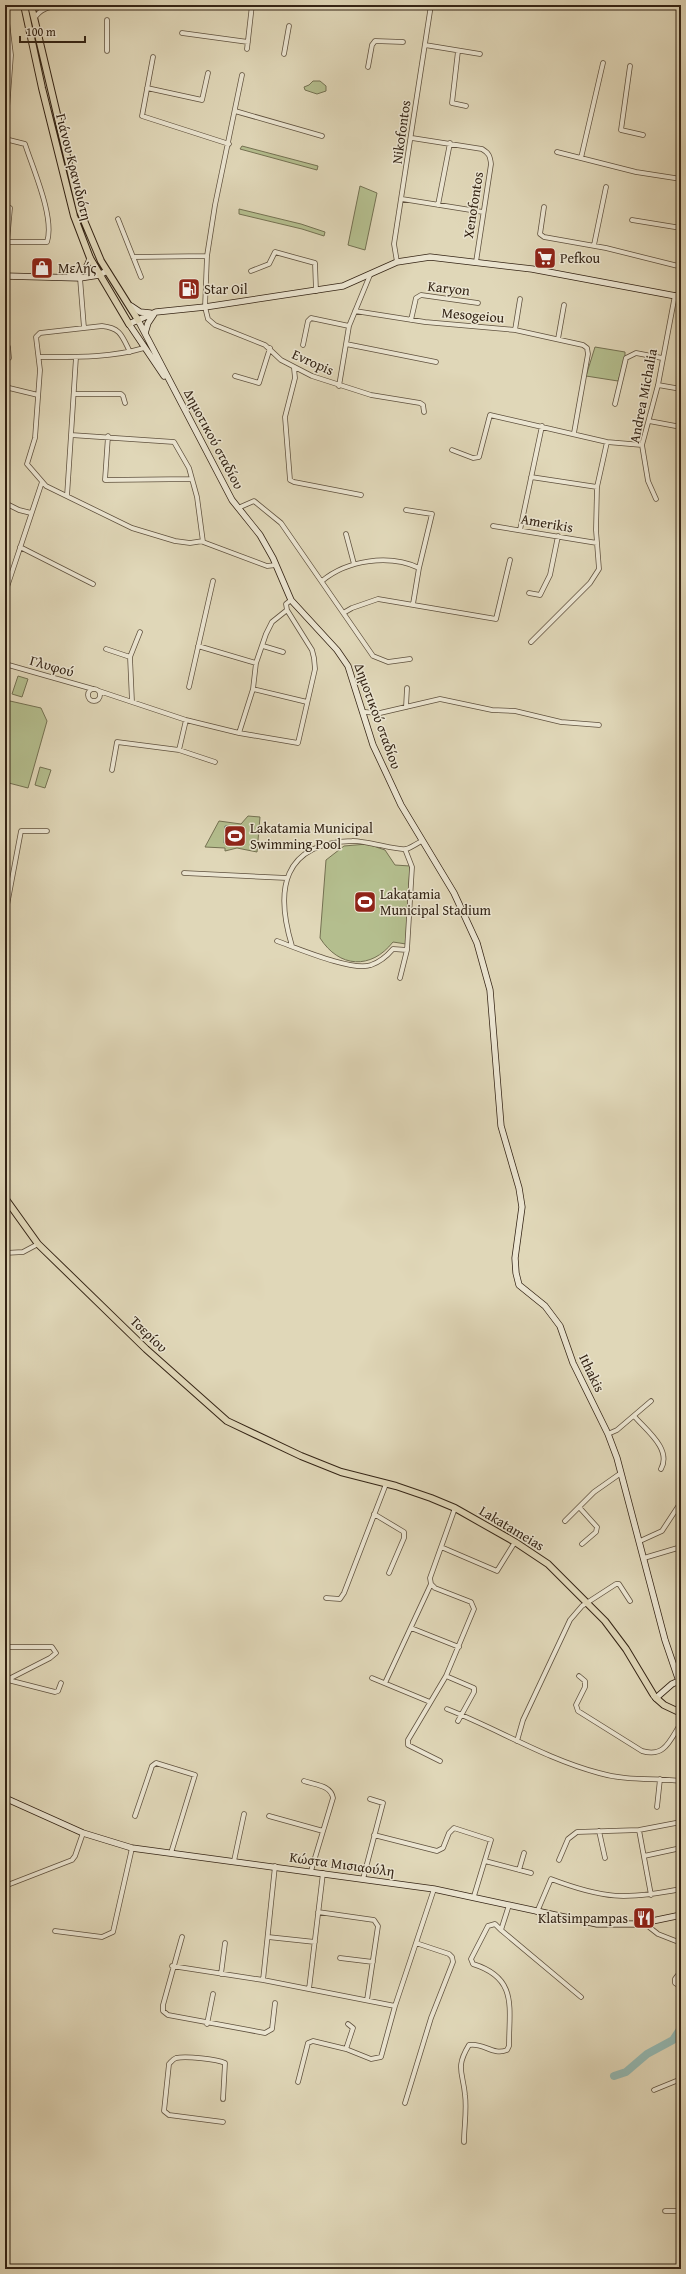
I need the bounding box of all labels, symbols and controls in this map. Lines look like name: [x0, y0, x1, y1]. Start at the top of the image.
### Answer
scale bar: [20, 18, 85, 44]
text: 100 m: [26, 23, 56, 40]
street label: Nikofontos: [387, 99, 415, 165]
street label: Γιάνου Κρανιδιότη: [51, 111, 97, 223]
street label: Xenofontos: [458, 170, 488, 240]
supermarket icon: Pefkou: [532, 245, 558, 271]
place label: Pefkou: [560, 248, 601, 268]
shop icon: Μελής: [29, 255, 55, 281]
place label: Μελής: [58, 258, 97, 278]
street label: Karyon: [427, 275, 471, 301]
fuel station icon: Star Oil: [176, 276, 202, 302]
place label: Star Oil: [204, 279, 248, 299]
street label: Mesogeiou: [441, 302, 506, 328]
street label: Evropis: [289, 344, 337, 380]
street label: Andrea Michalia: [624, 347, 662, 445]
street label: Δημοτικού σταδίου: [179, 385, 249, 493]
street label: Amerikis: [519, 509, 575, 537]
street label: Γλυφού: [28, 650, 76, 682]
street label: Δημοτικού σταδίου: [350, 660, 406, 772]
place label: Lakatamia Municipal Swimming Pool: [250, 818, 373, 854]
sports icon: Lakatamia Municipal Swimming Pool: [222, 823, 248, 849]
place label: Lakatamia Municipal Stadium: [380, 884, 492, 920]
sports icon: Lakatamia Municipal Stadium: [352, 889, 378, 915]
street label: Τσερίου: [126, 1311, 172, 1357]
street label: Ithakis: [574, 1350, 610, 1396]
street label: Lakatameias: [476, 1501, 548, 1555]
street label: Κώστα Μισιαούλη: [288, 1847, 396, 1881]
restaurant icon: Klatsimpampas: [631, 1905, 657, 1931]
place label: Klatsimpampas: [538, 1908, 628, 1928]

